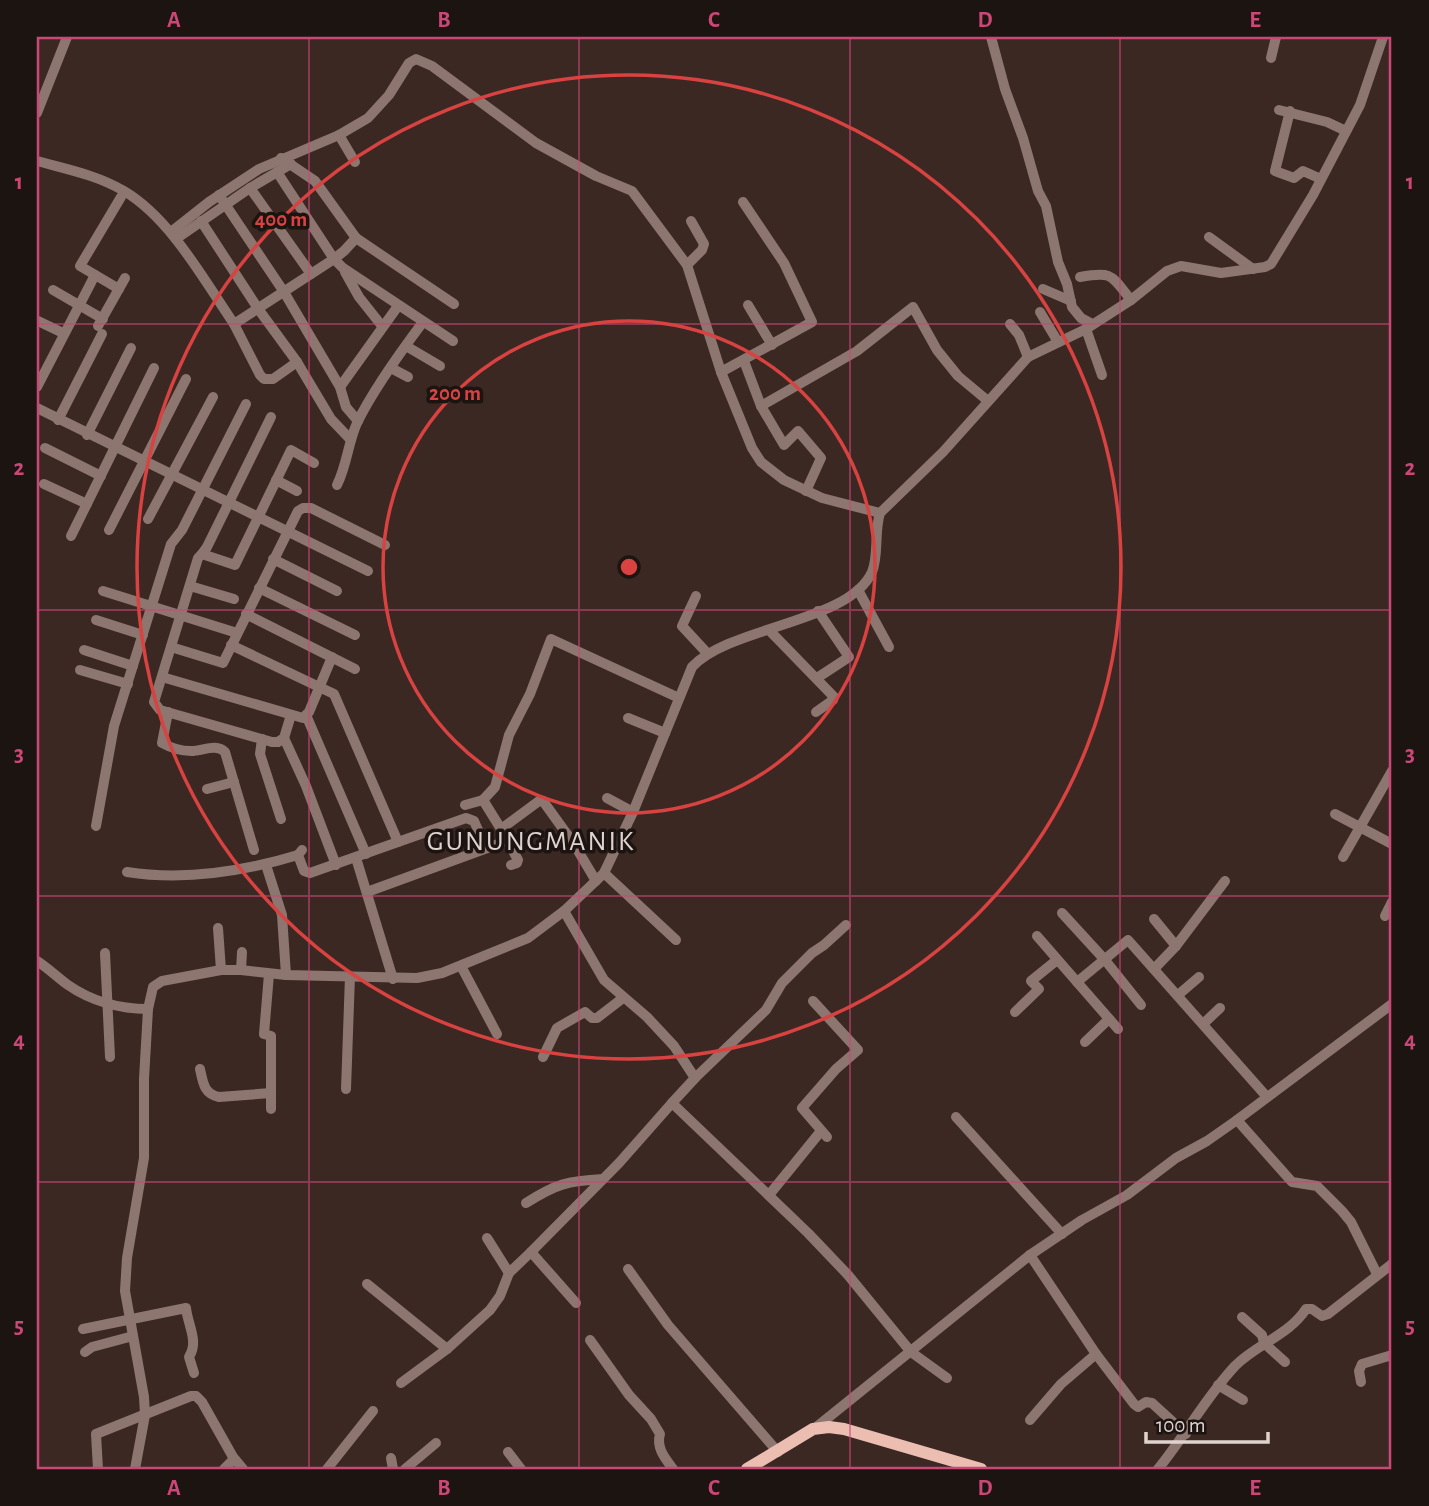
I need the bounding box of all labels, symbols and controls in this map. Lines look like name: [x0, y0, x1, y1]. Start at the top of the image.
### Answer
text: A: [167, 9, 181, 32]
text: B: [437, 9, 451, 32]
text: C: [708, 9, 720, 32]
text: D: [977, 9, 993, 32]
text: E: [1249, 9, 1261, 32]
text: 1: [15, 171, 23, 194]
text: 1: [1406, 171, 1414, 194]
text: 400 m: [255, 209, 307, 230]
text: 200 m: [429, 383, 481, 404]
text: 2: [14, 457, 25, 480]
text: 2: [1405, 457, 1416, 480]
centre of rings: [617, 555, 641, 579]
text: 3: [14, 743, 24, 766]
text: 3: [1405, 743, 1415, 766]
district label: GUNUNGMANIK: [427, 828, 635, 856]
text: 4: [13, 1029, 25, 1052]
text: 4: [1404, 1029, 1416, 1052]
text: 5: [14, 1315, 24, 1338]
text: 5: [1405, 1315, 1415, 1338]
scale bar: [1146, 1401, 1268, 1445]
text: 100 m: [1156, 1415, 1206, 1436]
text: A: [167, 1477, 181, 1500]
text: B: [437, 1477, 451, 1500]
text: C: [708, 1477, 720, 1500]
text: D: [977, 1477, 993, 1500]
text: E: [1249, 1477, 1261, 1500]

